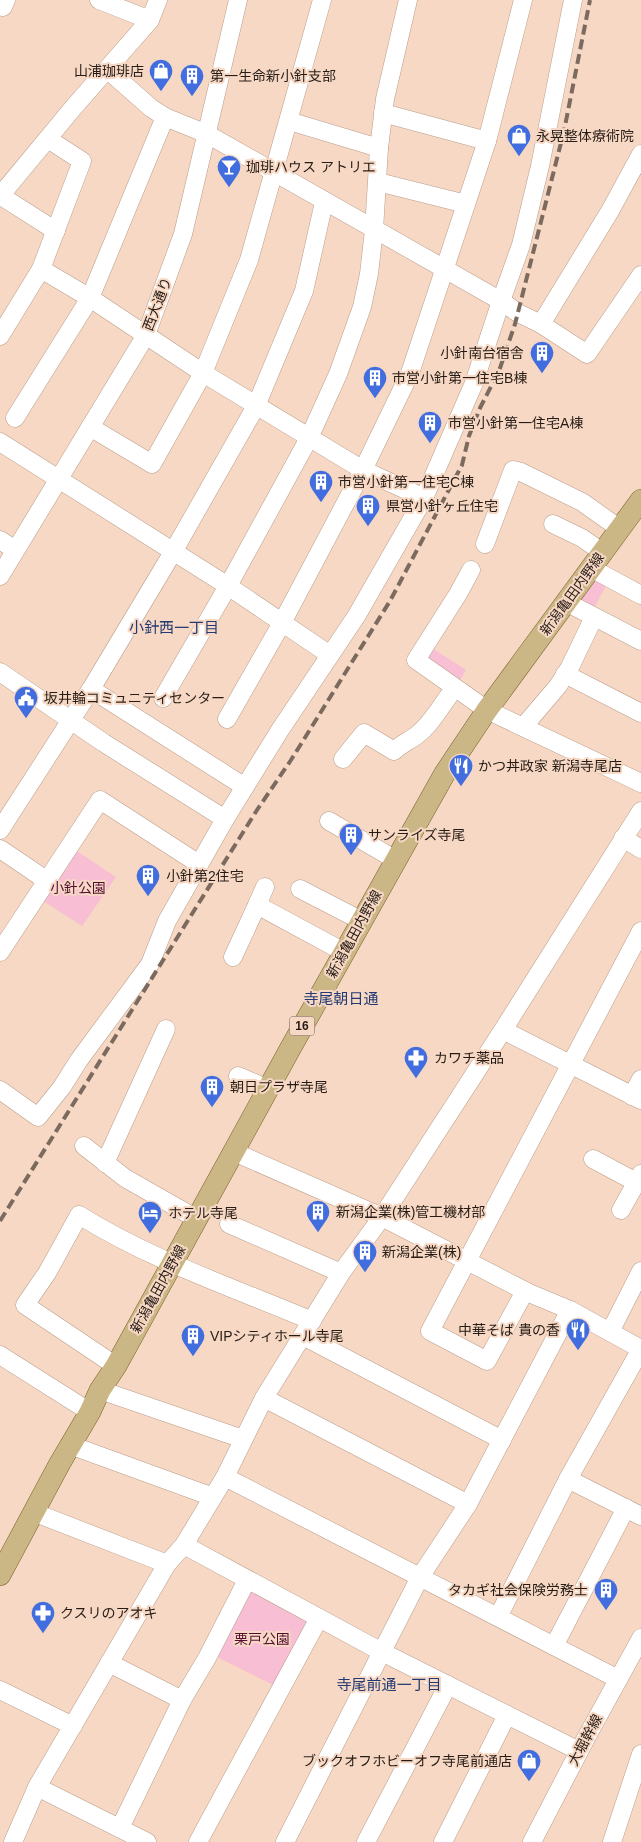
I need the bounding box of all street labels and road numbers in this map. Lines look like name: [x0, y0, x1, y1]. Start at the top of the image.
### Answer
street label: 西大通り: [139, 275, 175, 333]
street label: 新潟亀田内野線: [537, 550, 607, 638]
street label: 新潟亀田内野線: [323, 887, 385, 981]
road number: 16: [290, 1016, 314, 1036]
street label: 新潟亀田内野線: [127, 1242, 189, 1336]
street label: 大堀幹線: [565, 1712, 605, 1768]

